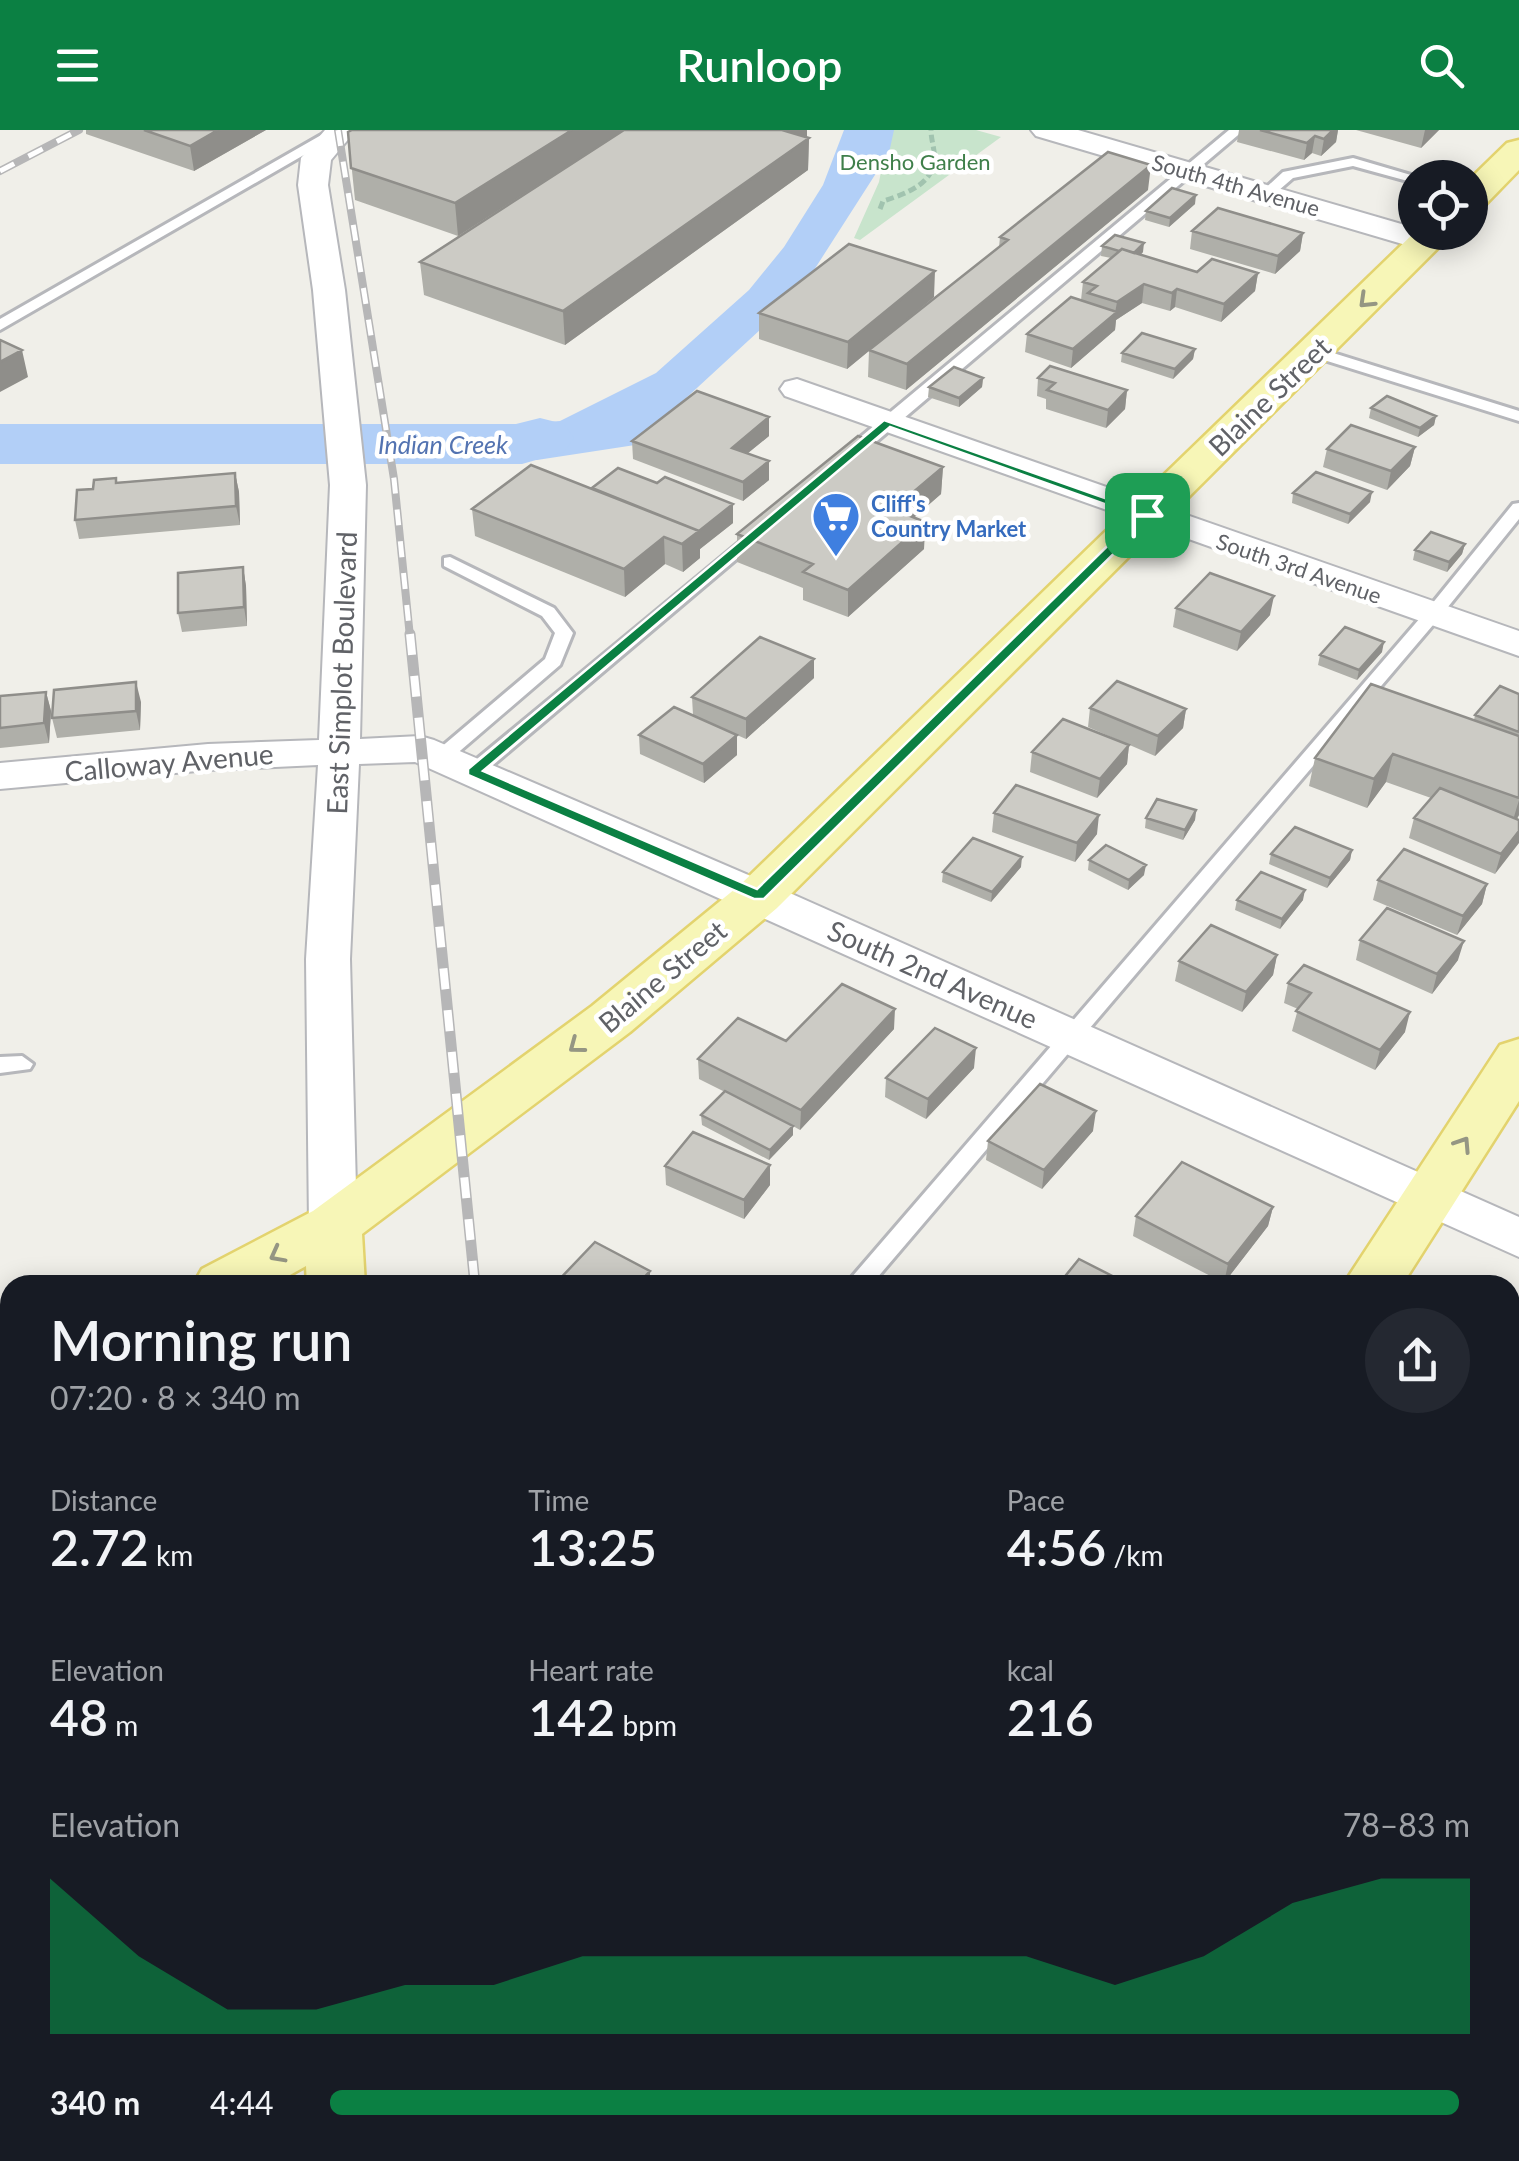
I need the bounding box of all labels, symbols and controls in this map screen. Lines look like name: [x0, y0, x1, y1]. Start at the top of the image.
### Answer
icon: menu: [50, 38, 105, 93]
text: Runloop: [677, 38, 842, 92]
icon: search: [1414, 38, 1469, 93]
park label: Densho Garden: [839, 148, 991, 175]
street label: South 4th Avenue: [1149, 148, 1323, 222]
map controls: [1398, 160, 1488, 250]
button: locate: [1398, 160, 1488, 250]
one-way arrow: [1359, 289, 1377, 307]
street label: Blaine Street: [1201, 329, 1337, 463]
water label: Indian Creek: [378, 429, 509, 459]
pin: [1105, 473, 1190, 558]
icon: arrive: [1120, 488, 1175, 543]
supermarket icon: Cliff's Country Market: [810, 490, 862, 558]
place label: Cliff's Country Market: [871, 490, 1027, 542]
street label: South 3rd Avenue: [1213, 527, 1385, 609]
street label: East Simplot Boulevard: [319, 531, 363, 815]
street label: Calloway Avenue: [63, 736, 275, 788]
street label: Blaine Street: [591, 913, 733, 1039]
street label: South 2nd Avenue: [823, 913, 1043, 1035]
one-way arrow: [569, 1035, 587, 1052]
one-way arrow: [1450, 1137, 1469, 1155]
one-way arrow: [270, 1243, 288, 1262]
text: Morning run: [50, 1307, 352, 1373]
button: share: [1365, 1308, 1470, 1413]
text: 07:20 · 8 × 340 m: [50, 1378, 301, 1417]
text: Distance: [50, 1483, 157, 1517]
text: Time: [528, 1483, 589, 1517]
text: Pace: [1007, 1483, 1065, 1517]
text: 2.72: [50, 1517, 149, 1577]
text: 13:25: [528, 1517, 657, 1577]
text: 4:56: [1007, 1517, 1106, 1577]
text: km: [149, 1538, 193, 1572]
text: /km: [1106, 1538, 1163, 1572]
text: Elevation: [50, 1653, 164, 1687]
text: Heart rate: [528, 1653, 654, 1687]
text: kcal: [1007, 1653, 1054, 1687]
text: 48: [50, 1687, 108, 1747]
text: 142: [528, 1687, 615, 1747]
text: 216: [1007, 1687, 1094, 1747]
text: m: [108, 1708, 138, 1742]
text: bpm: [615, 1708, 677, 1742]
text: Elevation: [50, 1805, 180, 1844]
text: 78–83 m: [1343, 1805, 1470, 1844]
text: 340 m: [50, 2083, 140, 2122]
text: 4:44: [210, 2083, 274, 2122]

